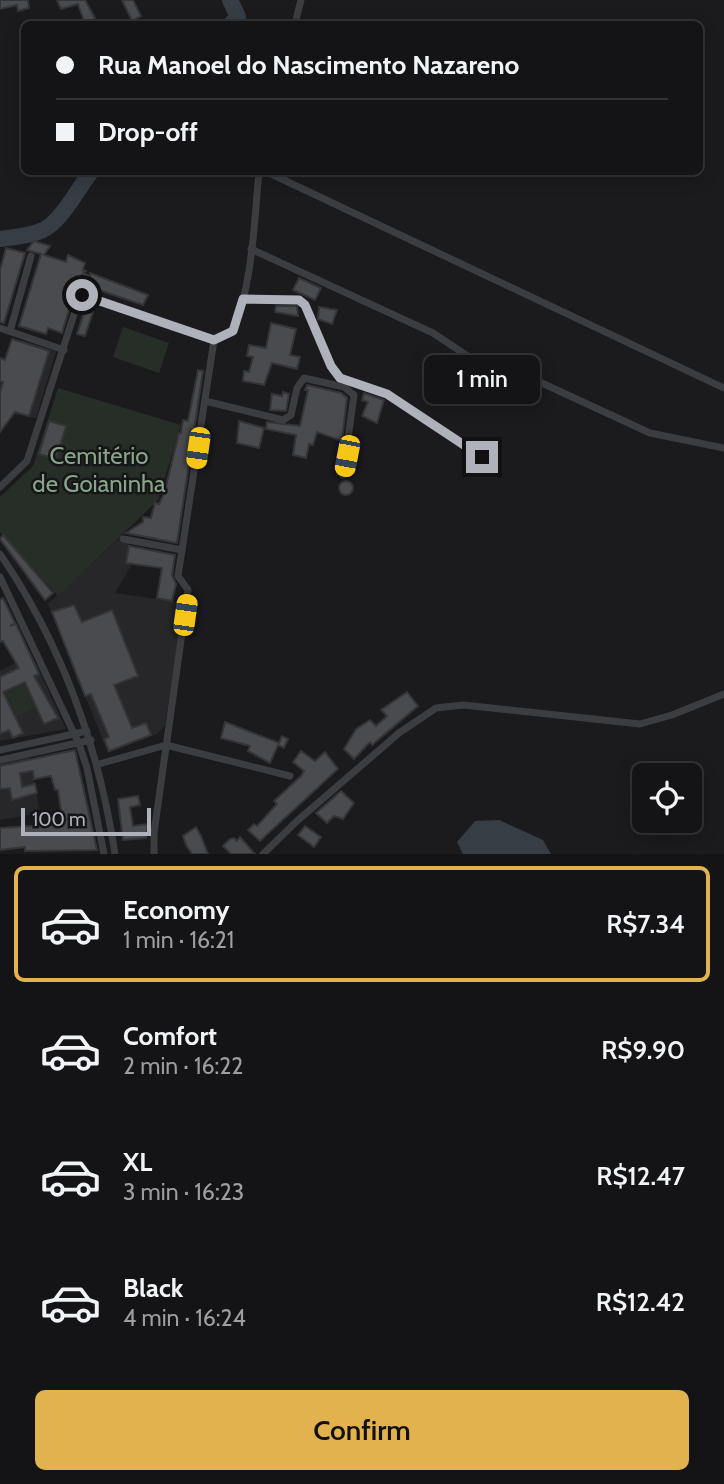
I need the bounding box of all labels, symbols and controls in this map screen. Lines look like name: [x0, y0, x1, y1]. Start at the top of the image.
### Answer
text: Rua Manoel do Nascimento Nazareno: [98, 49, 519, 81]
text: Drop-off: [98, 116, 198, 148]
route start: [66, 279, 98, 311]
callout: 1 min: [424, 356, 540, 405]
text: 1 min: [456, 365, 508, 393]
car: [185, 426, 212, 470]
car: [333, 433, 362, 479]
park label: Cemitério de Goianinha: [32, 441, 166, 498]
route end: [466, 441, 498, 473]
car: [172, 593, 199, 637]
map controls: [632, 763, 702, 833]
button: locate: [632, 763, 702, 833]
scale bar: [21, 805, 150, 837]
text: 100 m: [32, 808, 86, 831]
icon: car: [39, 893, 102, 956]
text: Economy: [123, 894, 229, 926]
text: R$7.34: [606, 908, 685, 940]
text: 1 min · 16:21: [123, 926, 234, 954]
icon: car: [39, 1019, 102, 1082]
text: Comfort: [123, 1020, 217, 1052]
text: R$9.90: [601, 1034, 685, 1066]
text: 2 min · 16:22: [123, 1052, 243, 1080]
icon: car: [39, 1145, 102, 1208]
text: XL: [123, 1146, 152, 1178]
text: R$12.47: [596, 1160, 685, 1192]
text: 3 min · 16:23: [123, 1178, 244, 1206]
icon: car: [39, 1271, 102, 1334]
text: Black: [123, 1272, 183, 1304]
text: R$12.42: [596, 1286, 685, 1318]
text: 4 min · 16:24: [123, 1304, 246, 1332]
button: Confirm: [35, 1390, 689, 1470]

